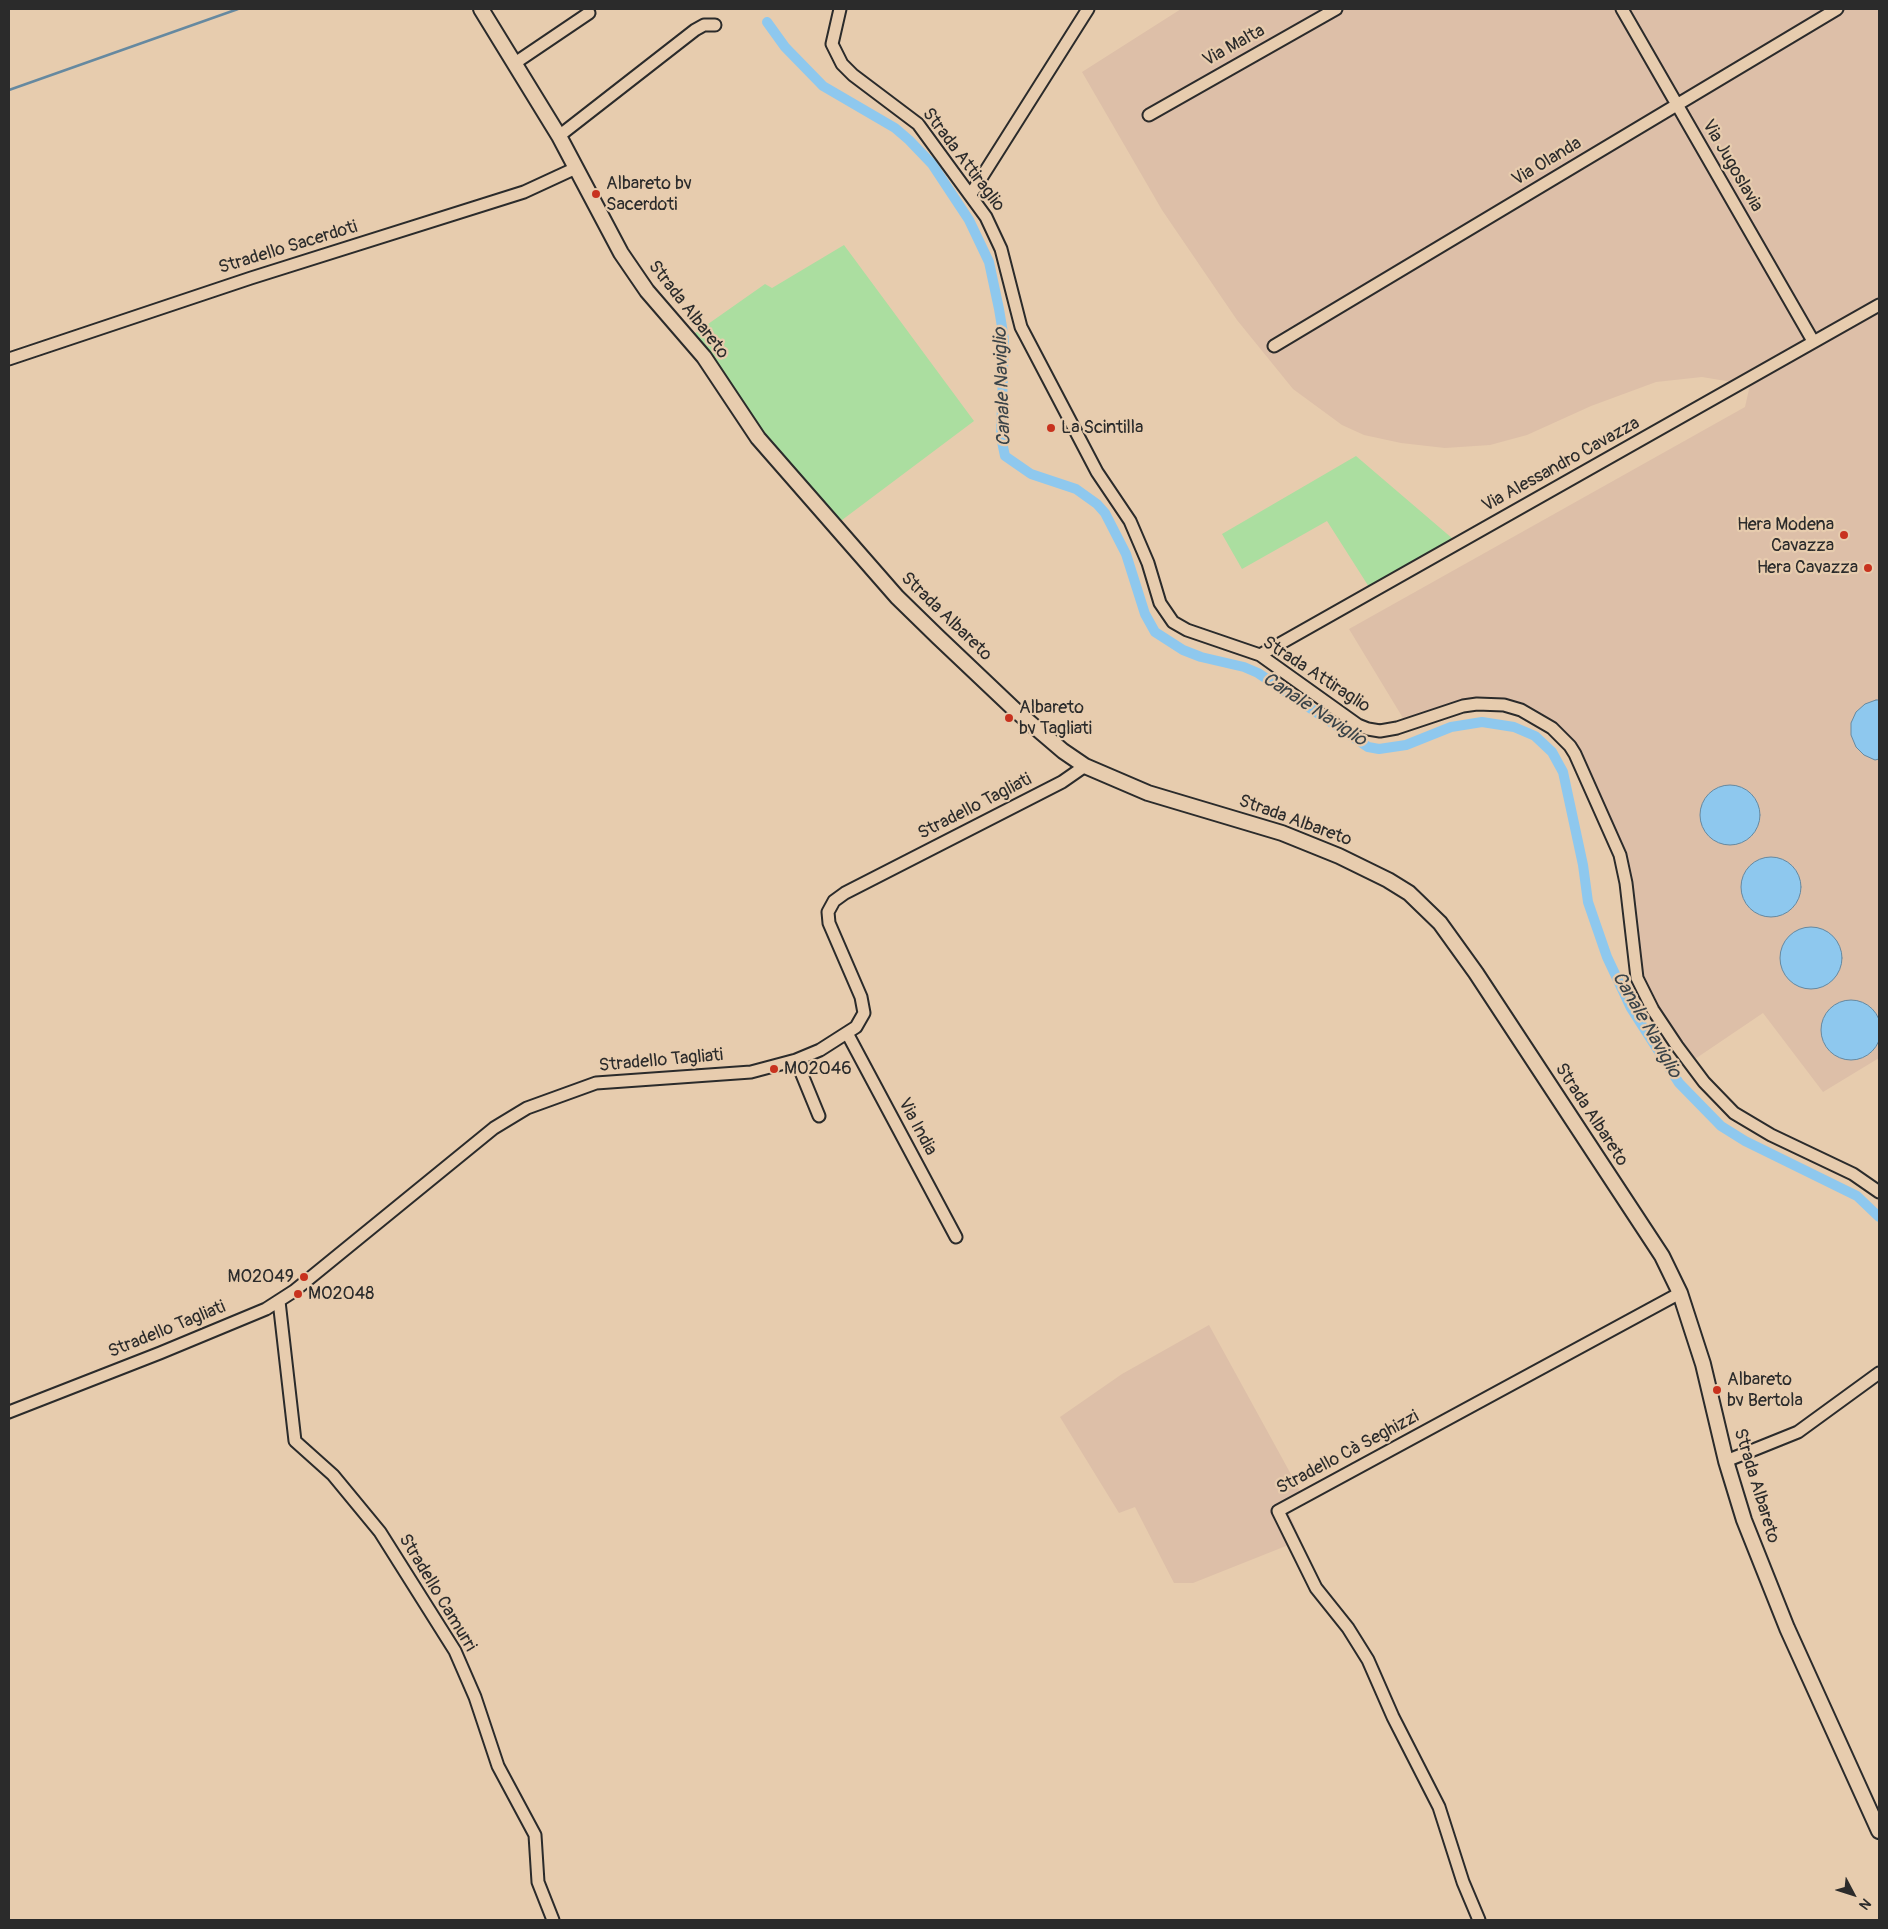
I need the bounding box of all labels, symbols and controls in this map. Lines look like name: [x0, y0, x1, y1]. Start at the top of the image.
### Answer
street label: Via Malta: [1199, 20, 1269, 72]
street label: Strada Attiraglio: [917, 104, 1009, 216]
street label: Via Jugoslavia: [1697, 116, 1767, 216]
street label: Via Olanda: [1508, 133, 1586, 191]
place label: Albareto bv Sacerdoti: [606, 173, 692, 215]
marker: Albareto bv Sacerdoti: [590, 188, 602, 200]
street label: Stradello Sacerdoti: [216, 217, 360, 279]
street label: Strada Albareto: [643, 257, 733, 363]
water label: Canale Naviglio: [990, 327, 1016, 447]
street label: Via Alessandro Cavazza: [1478, 413, 1644, 517]
place label: La Scintilla: [1061, 417, 1143, 439]
marker: La Scintilla: [1045, 422, 1057, 434]
place label: Hera Modena Cavazza: [1737, 514, 1834, 556]
marker: Hera Modena Cavazza: [1838, 529, 1850, 541]
place label: Hera Cavazza: [1757, 557, 1858, 579]
marker: Hera Cavazza: [1862, 562, 1874, 574]
street label: Strada Albareto: [896, 568, 996, 666]
street label: Strada Attiraglio: [1258, 632, 1374, 718]
water label: Canale Naviglio: [1258, 668, 1370, 752]
place label: Albareto bv Tagliati: [1019, 697, 1092, 740]
marker: Albareto bv Tagliati: [1003, 712, 1015, 724]
street label: Stradello Tagliati: [915, 769, 1035, 845]
street label: Strada Albareto: [1236, 791, 1354, 851]
water label: Canale Naviglio: [1606, 968, 1686, 1082]
street label: Stradello Tagliati: [598, 1045, 724, 1077]
place label: MO2046: [784, 1058, 852, 1080]
street label: Strada Albareto: [1550, 1059, 1632, 1171]
marker: MO2046: [768, 1063, 780, 1075]
street label: Via India: [893, 1095, 941, 1159]
place label: MO2049: [228, 1266, 294, 1288]
marker: MO2049: [298, 1271, 310, 1283]
place label: MO2048: [308, 1283, 374, 1305]
marker: MO2048: [292, 1288, 304, 1300]
street label: Stradello Tagliati: [105, 1297, 229, 1363]
place label: Albareto bv Bertola: [1727, 1369, 1803, 1412]
marker: Albareto bv Bertola: [1711, 1384, 1723, 1396]
street label: Stradello Cà Seghizzi: [1273, 1406, 1423, 1500]
street label: Strada Albareto: [1728, 1426, 1784, 1546]
street label: Stradello Camurri: [393, 1530, 481, 1656]
north arrow: [1828, 1869, 1878, 1919]
text: N: [1855, 1895, 1874, 1913]

